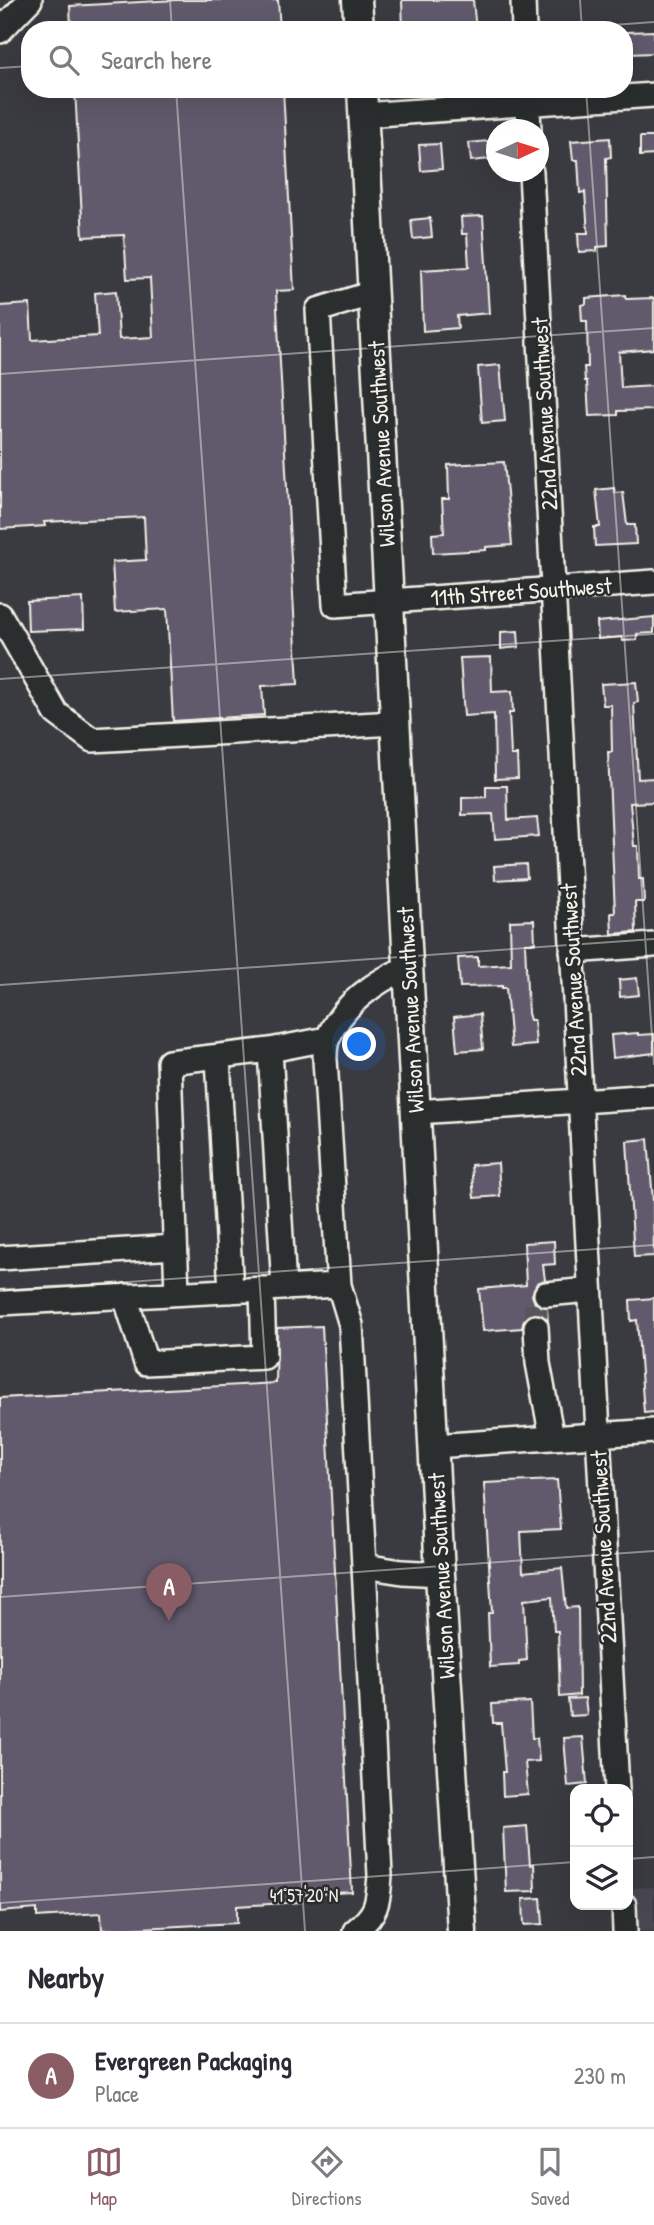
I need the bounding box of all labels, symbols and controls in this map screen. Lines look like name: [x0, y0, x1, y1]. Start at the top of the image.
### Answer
search box: [21, 21, 633, 98]
icon: search: [45, 41, 83, 79]
text: Search here: [101, 42, 212, 77]
north arrow: [486, 119, 549, 182]
street label: 22nd Avenue Southwest: [523, 316, 565, 511]
street label: Wilson Avenue Southwest: [360, 339, 402, 548]
street label: 11th Street Southwest: [429, 569, 614, 613]
street label: 22nd Avenue Southwest: [552, 882, 594, 1077]
street label: Wilson Avenue Southwest: [389, 905, 431, 1114]
your location: [342, 1027, 376, 1061]
street label: 22nd Avenue Southwest: [582, 1449, 624, 1644]
street label: Wilson Avenue Southwest: [420, 1471, 462, 1680]
pin: A: [146, 1563, 192, 1621]
map controls: [570, 1784, 633, 1910]
button: locate: [570, 1784, 633, 1847]
button: layers: [570, 1847, 633, 1910]
text: 41°57'20"N: [270, 1883, 338, 1908]
text: Nearby: [28, 1957, 104, 1997]
text: Evergreen Packaging: [95, 2043, 292, 2078]
text: A: [45, 2060, 57, 2091]
text: 230 m: [574, 2060, 626, 2091]
text: Place: [95, 2078, 139, 2109]
tab: Map: [85, 2143, 123, 2211]
tab: Directions: [292, 2143, 362, 2211]
tab: Saved: [531, 2143, 569, 2211]

